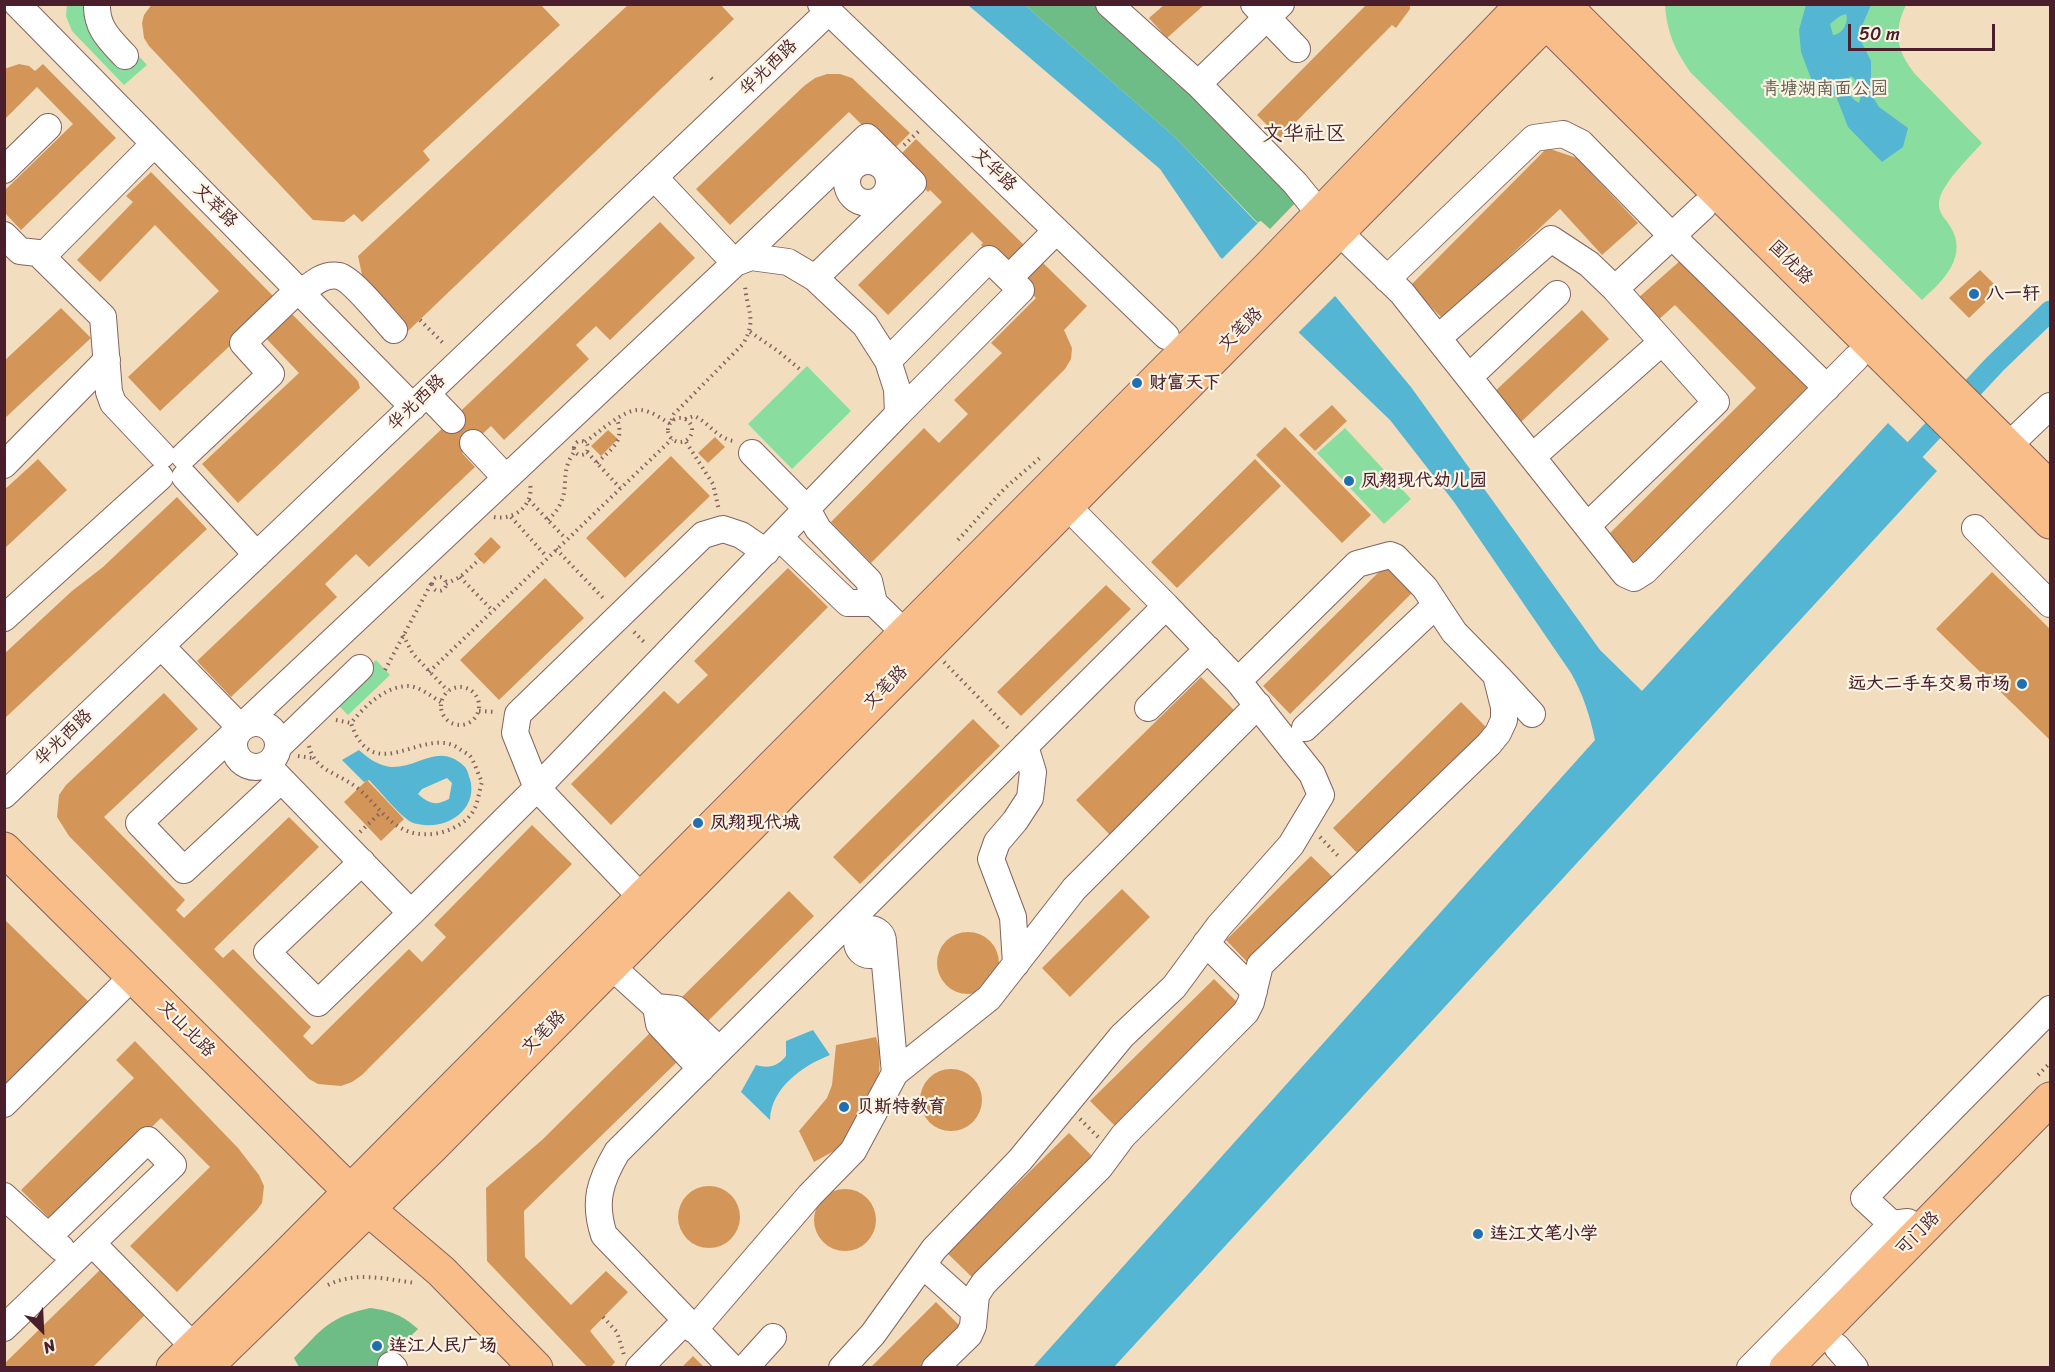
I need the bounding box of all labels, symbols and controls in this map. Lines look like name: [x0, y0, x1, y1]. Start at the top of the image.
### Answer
scale bar: [1851, 12, 1998, 50]
text: 50 m: [1859, 18, 1900, 50]
street label: 华光西路: [736, 35, 802, 101]
park label: 青塘湖南面公园: [1762, 78, 1888, 100]
district label: 文华社区: [1262, 122, 1346, 148]
street label: 文华路: [967, 143, 1021, 197]
street label: 文萃路: [188, 179, 242, 233]
street label: 国优路: [1763, 236, 1817, 290]
place label: 八一轩: [1986, 283, 2040, 305]
marker: 八一轩: [1967, 287, 1981, 301]
street label: 文笔路: [1214, 303, 1268, 357]
street label: 华光西路: [384, 370, 450, 436]
place label: 财富天下: [1149, 372, 1221, 394]
marker: 财富天下: [1130, 376, 1144, 390]
place label: 凤翔现代幼儿园: [1361, 470, 1487, 492]
marker: 凤翔现代幼儿园: [1342, 474, 1356, 488]
street label: 文笔路: [859, 661, 913, 715]
place label: 远大二手车交易市场: [1848, 673, 2010, 695]
marker: 远大二手车交易市场: [2015, 677, 2029, 691]
street label: 华光西路: [31, 705, 97, 771]
place label: 凤翔现代城: [710, 812, 800, 834]
marker: 凤翔现代城: [691, 816, 705, 830]
street label: 文山北路: [153, 996, 219, 1062]
street label: 文笔路: [517, 1006, 571, 1060]
place label: 贝斯特教育: [856, 1096, 946, 1118]
marker: 贝斯特教育: [837, 1100, 851, 1114]
street label: 可门路: [1891, 1207, 1945, 1261]
place label: 连江文笔小学: [1490, 1223, 1598, 1245]
marker: 连江文笔小学: [1471, 1227, 1485, 1241]
north arrow: [12, 1300, 72, 1360]
text: N: [39, 1331, 60, 1362]
place label: 连江人民广场: [389, 1335, 497, 1357]
marker: 连江人民广场: [370, 1339, 384, 1353]

